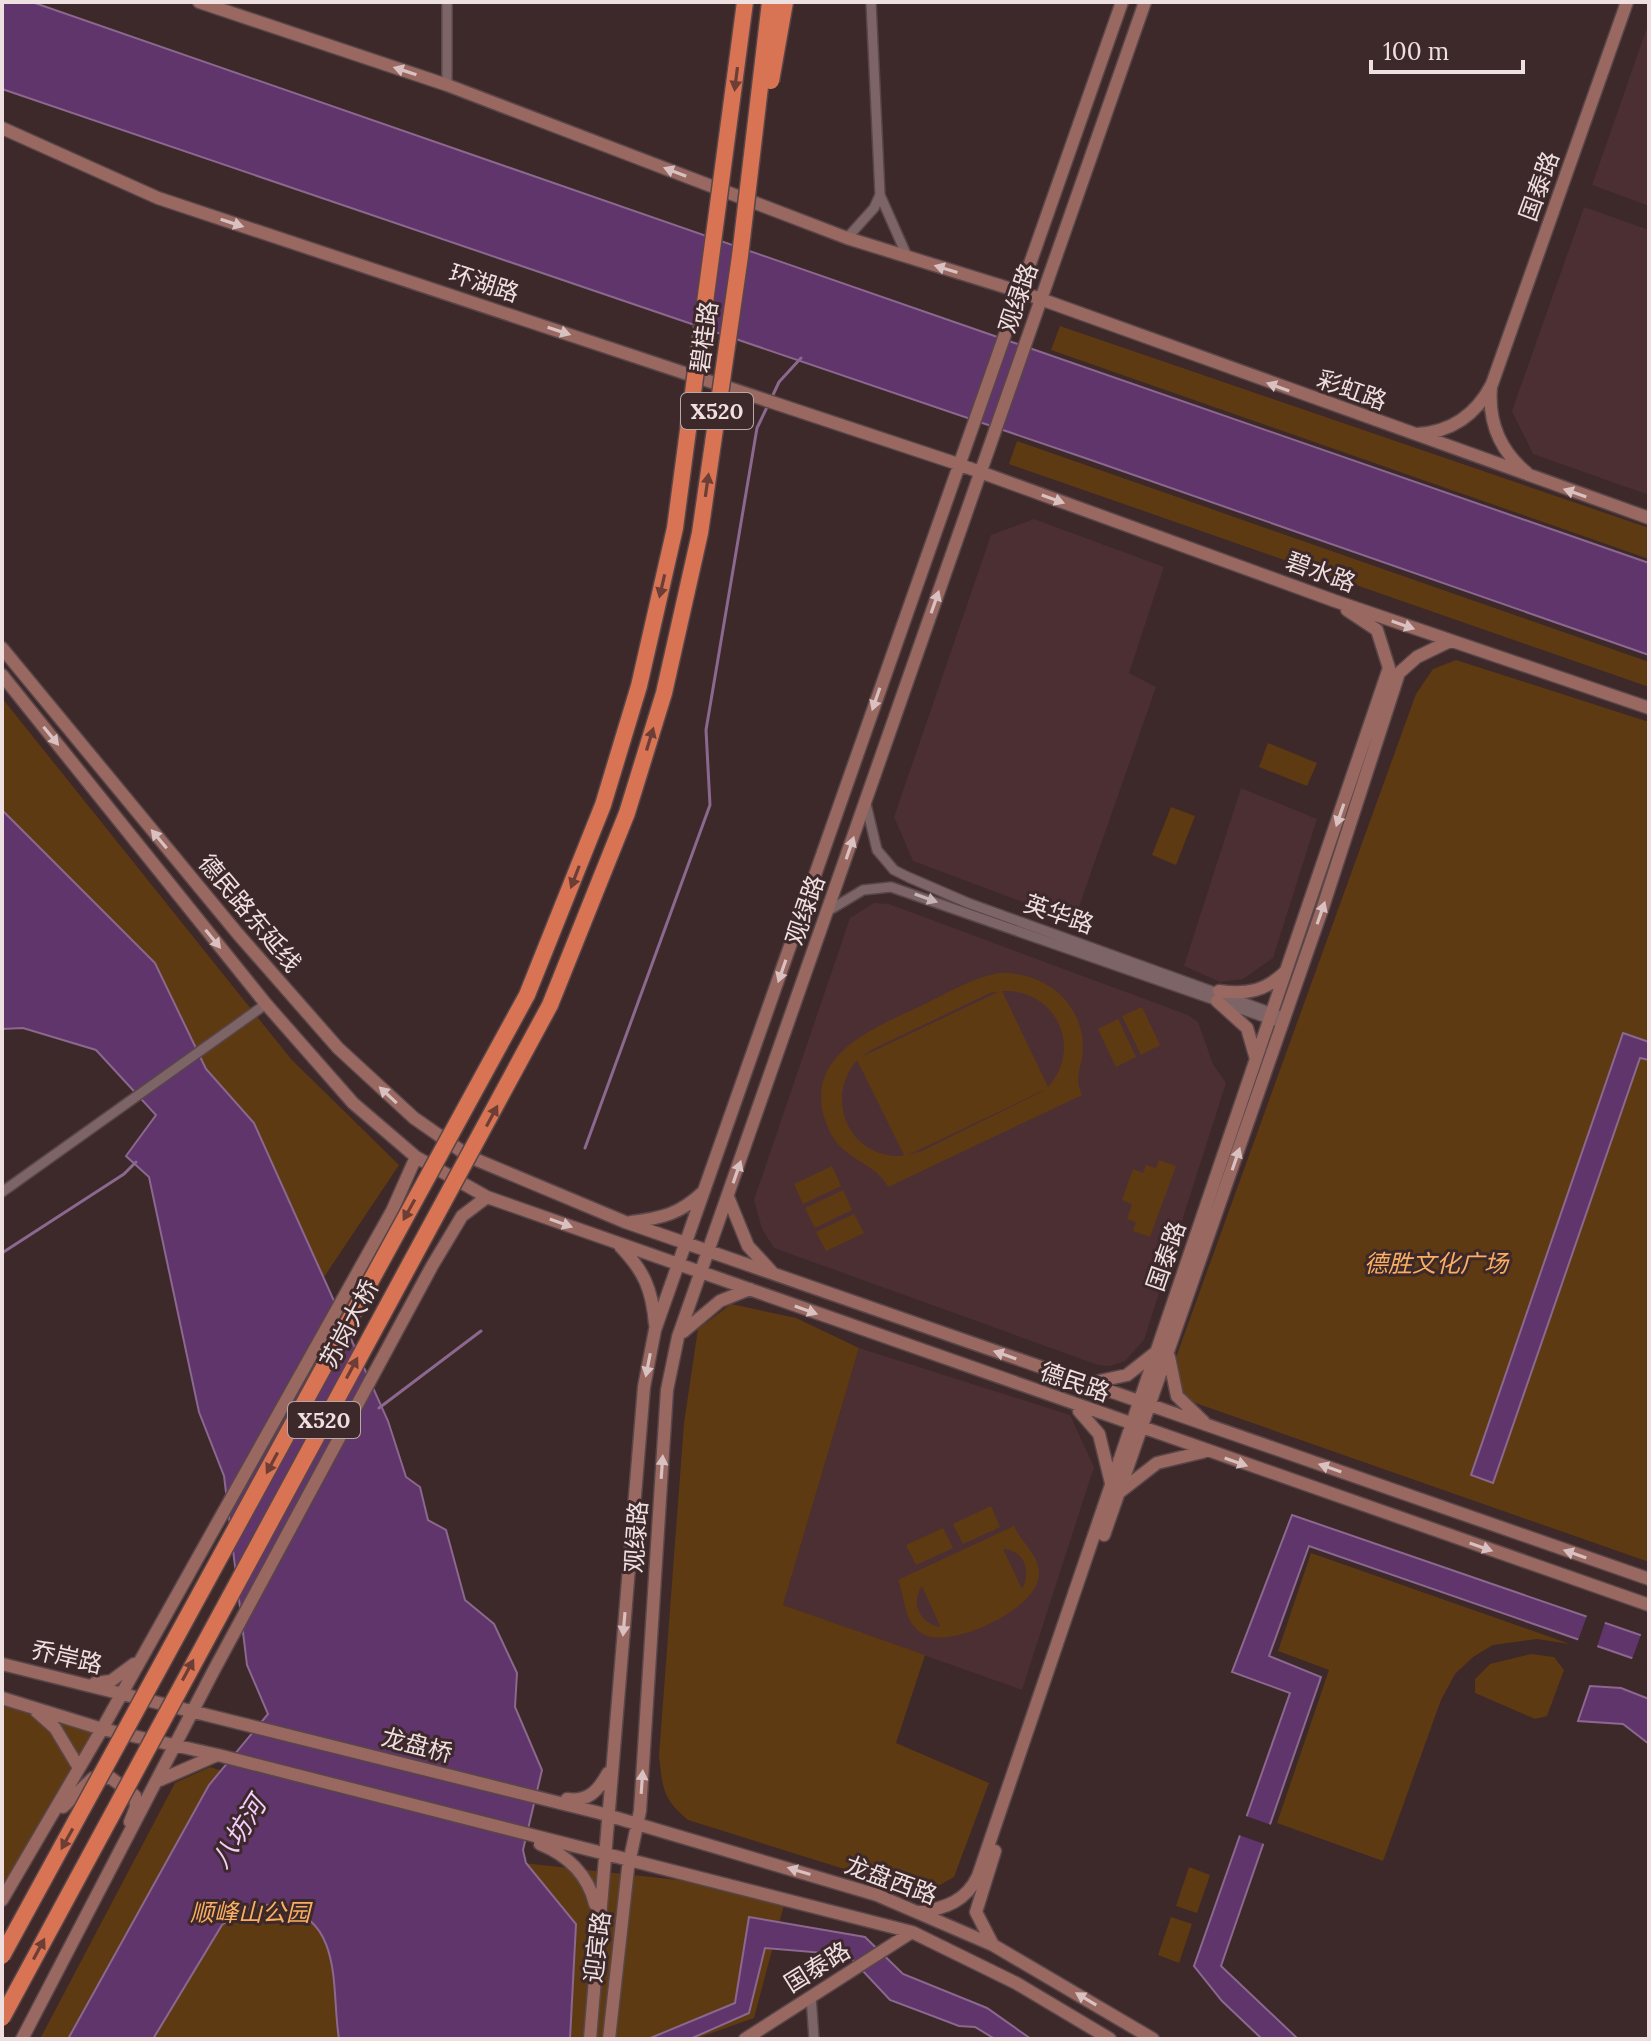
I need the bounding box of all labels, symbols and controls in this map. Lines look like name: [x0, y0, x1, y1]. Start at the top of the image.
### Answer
scale bar: [1371, 24, 1523, 74]
text: 100 m: [1383, 36, 1449, 67]
one-way arrow: [393, 65, 417, 77]
one-way arrow: [729, 67, 742, 92]
street label: 国泰路: [1512, 147, 1566, 225]
one-way arrow: [663, 165, 687, 178]
one-way arrow: [220, 217, 244, 229]
street label: 环湖路: [445, 257, 523, 309]
street label: 观绿路: [992, 259, 1044, 337]
one-way arrow: [934, 262, 958, 274]
street label: 碧桂路: [684, 299, 724, 375]
one-way arrow: [547, 326, 571, 338]
street label: 彩虹路: [1313, 363, 1391, 417]
one-way arrow: [1265, 380, 1289, 393]
road number: X520: [681, 393, 753, 429]
one-way arrow: [701, 472, 714, 497]
one-way arrow: [1563, 486, 1587, 499]
one-way arrow: [1041, 493, 1065, 506]
street label: 碧水路: [1282, 545, 1360, 599]
one-way arrow: [655, 574, 668, 599]
one-way arrow: [929, 590, 941, 614]
one-way arrow: [1391, 619, 1415, 632]
one-way arrow: [869, 687, 881, 711]
one-way arrow: [42, 726, 59, 746]
one-way arrow: [644, 726, 657, 750]
one-way arrow: [1334, 803, 1346, 827]
one-way arrow: [151, 829, 168, 849]
one-way arrow: [844, 835, 856, 859]
street label: 德民路东延线: [192, 848, 308, 978]
one-way arrow: [568, 865, 581, 889]
street label: 观绿路: [779, 871, 831, 949]
street label: 英华路: [1020, 888, 1098, 940]
one-way arrow: [914, 893, 938, 905]
one-way arrow: [1316, 901, 1328, 925]
one-way arrow: [205, 928, 222, 949]
one-way arrow: [775, 959, 787, 983]
one-way arrow: [379, 1086, 398, 1104]
one-way arrow: [484, 1105, 498, 1127]
one-way arrow: [1230, 1146, 1242, 1170]
one-way arrow: [731, 1160, 743, 1184]
one-way arrow: [403, 1199, 417, 1221]
one-way arrow: [549, 1217, 573, 1230]
street label: 国泰路: [1140, 1217, 1192, 1295]
park label: 德胜文化广场: [1364, 1248, 1510, 1279]
street label: 苏岗大桥: [313, 1274, 385, 1374]
one-way arrow: [794, 1304, 818, 1316]
one-way arrow: [992, 1349, 1016, 1361]
one-way arrow: [641, 1353, 654, 1378]
one-way arrow: [345, 1356, 359, 1379]
street label: 德民路: [1036, 1356, 1114, 1408]
road number: X520: [288, 1402, 360, 1438]
one-way arrow: [265, 1452, 279, 1474]
one-way arrow: [656, 1454, 669, 1479]
one-way arrow: [1224, 1456, 1248, 1468]
one-way arrow: [1317, 1462, 1341, 1474]
street label: 观绿路: [618, 1500, 654, 1574]
one-way arrow: [1470, 1541, 1494, 1554]
one-way arrow: [1563, 1547, 1587, 1559]
one-way arrow: [617, 1612, 630, 1637]
street label: 乔岸路: [28, 1634, 106, 1680]
one-way arrow: [182, 1659, 195, 1682]
street label: 龙盘桥: [378, 1721, 456, 1769]
one-way arrow: [635, 1769, 648, 1794]
water label: 八坊河: [203, 1786, 275, 1874]
one-way arrow: [60, 1827, 74, 1850]
street label: 龙盘西路: [841, 1849, 941, 1911]
one-way arrow: [786, 1864, 810, 1877]
park label: 顺峰山公园: [190, 1897, 313, 1928]
street label: 迎宾路: [577, 1909, 617, 1985]
street label: 国泰路: [778, 1935, 856, 1999]
one-way arrow: [32, 1937, 45, 1960]
one-way arrow: [1075, 1992, 1097, 2006]

